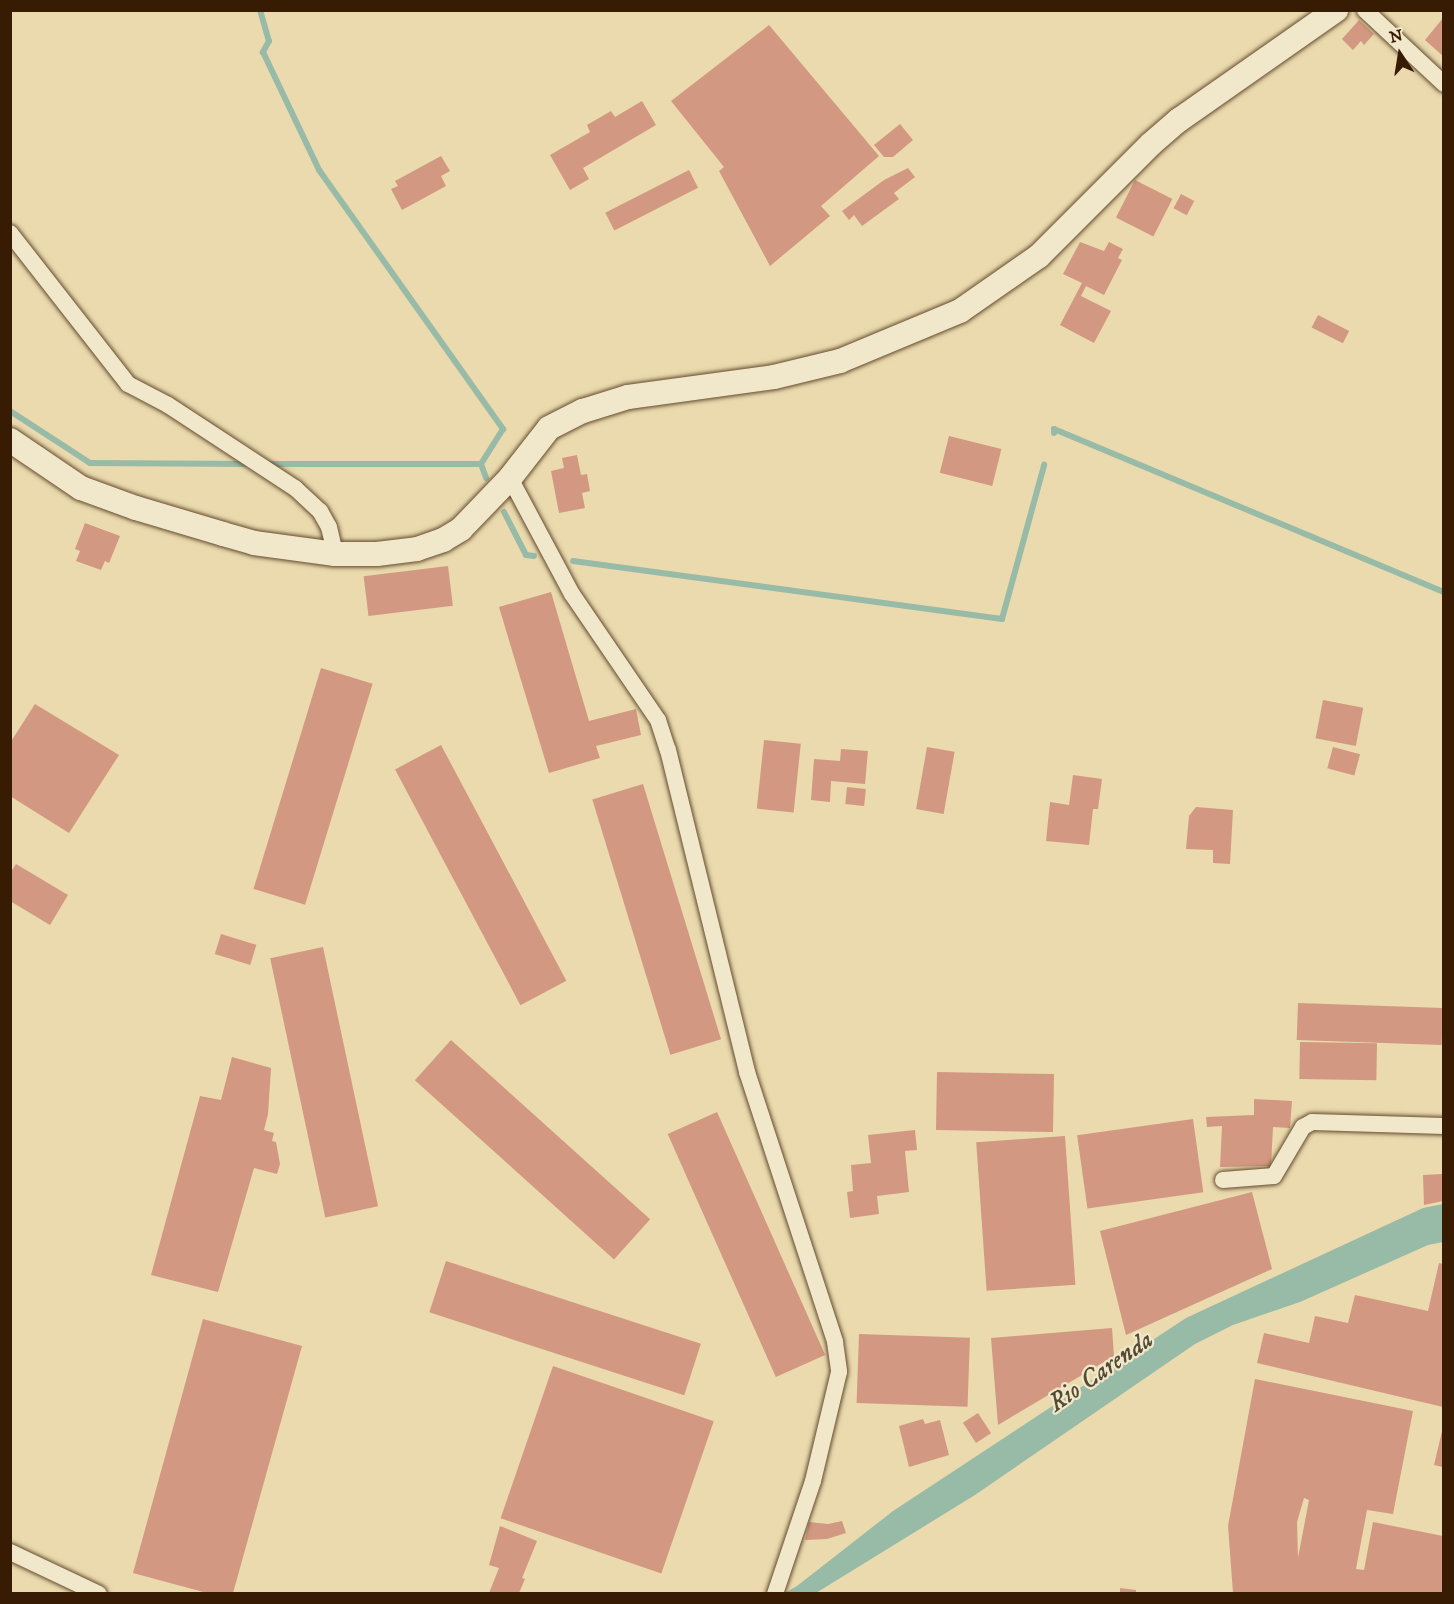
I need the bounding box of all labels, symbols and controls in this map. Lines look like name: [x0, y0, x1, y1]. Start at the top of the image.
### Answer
north arrow: [1370, 24, 1430, 84]
text: N: [1388, 25, 1405, 48]
water label: Rio Carenda: [1042, 1324, 1160, 1420]

